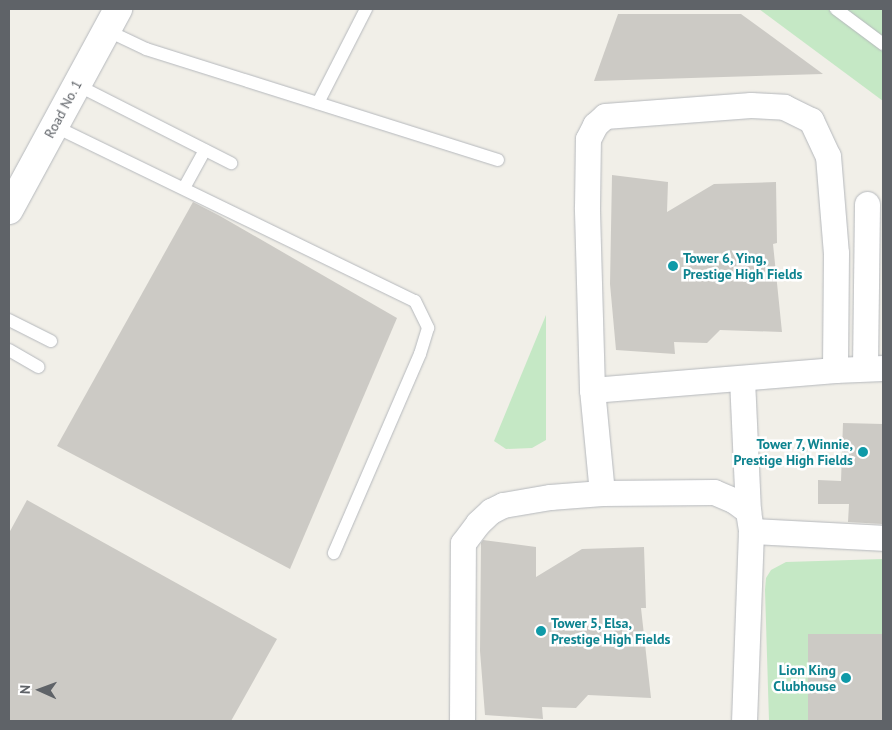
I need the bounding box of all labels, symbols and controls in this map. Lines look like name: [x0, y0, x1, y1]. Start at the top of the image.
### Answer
street label: Road No. 1: [40, 77, 86, 141]
place label: Tower 6, Ying, Prestige High Fields: [683, 250, 802, 282]
marker: Tower 6, Ying, Prestige High Fields: [667, 260, 679, 272]
place label: Tower 7, Winnie, Prestige High Fields: [734, 436, 853, 468]
marker: Tower 7, Winnie, Prestige High Fields: [857, 446, 869, 458]
place label: Tower 5, Elsa, Prestige High Fields: [551, 615, 670, 648]
marker: Tower 5, Elsa, Prestige High Fields: [535, 625, 547, 637]
place label: Lion King Clubhouse: [773, 662, 836, 694]
north arrow: [15, 665, 65, 715]
marker: Lion King Clubhouse: [840, 672, 852, 684]
text: N: [16, 685, 34, 694]

